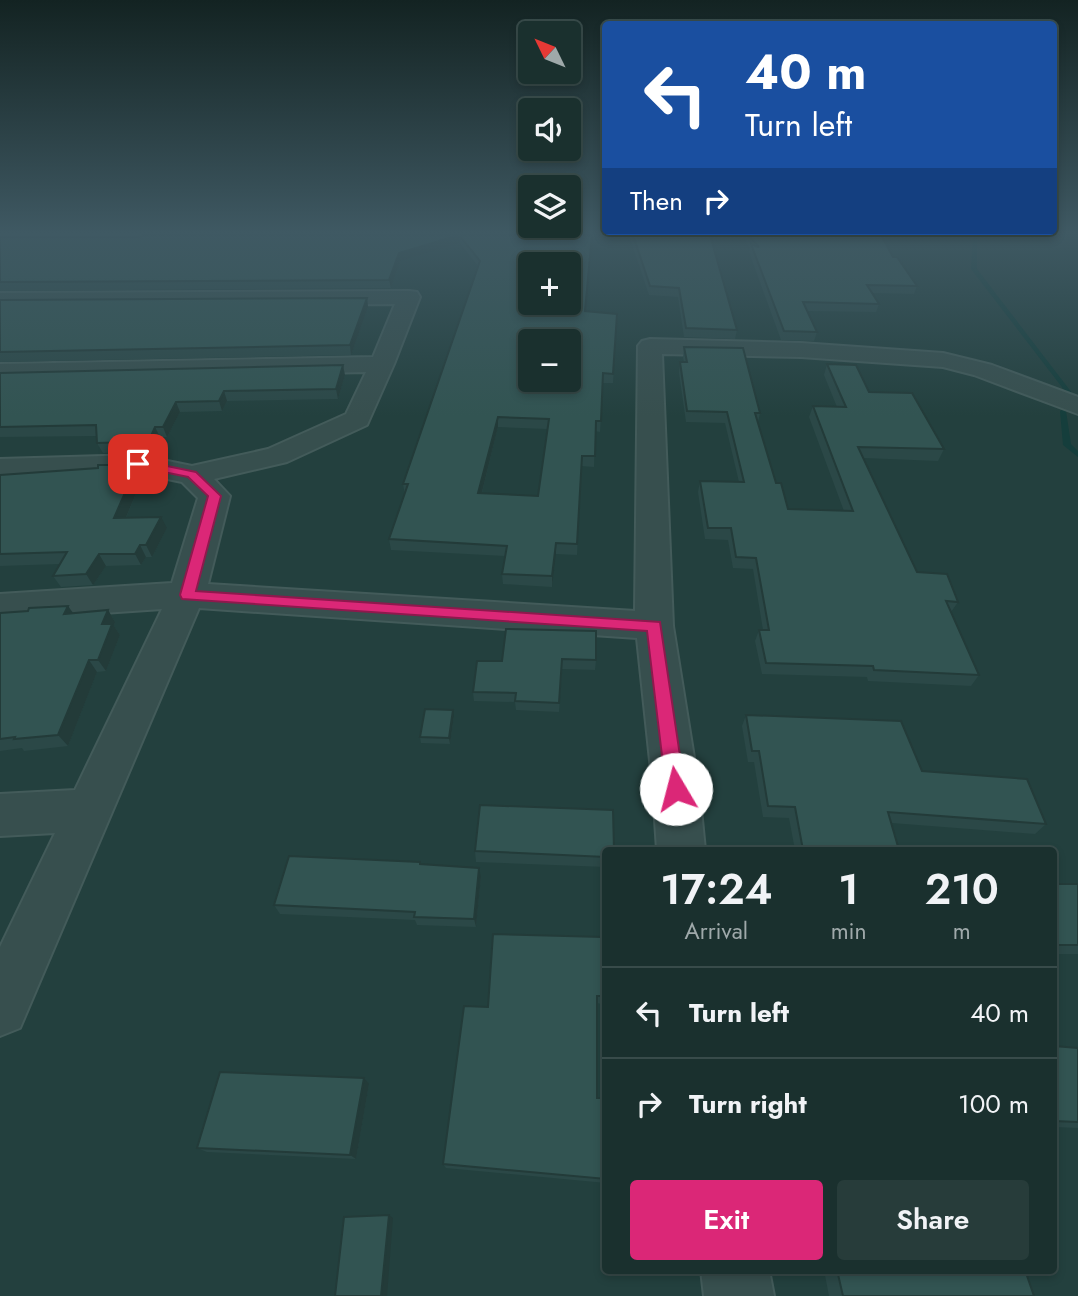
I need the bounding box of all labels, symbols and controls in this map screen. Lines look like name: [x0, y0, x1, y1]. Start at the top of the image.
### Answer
north arrow: [518, 21, 581, 84]
map controls: [518, 21, 581, 392]
text: 40 m: [745, 37, 867, 107]
icon: left: [630, 49, 721, 140]
button: sound: [518, 98, 581, 161]
text: Turn left: [745, 102, 852, 148]
button: layers: [518, 175, 581, 238]
text: Then: [630, 182, 683, 220]
icon: right: [697, 182, 735, 220]
button: +: [518, 252, 581, 315]
button: −: [518, 329, 581, 392]
pin: [108, 434, 168, 494]
icon: arrive: [119, 445, 157, 483]
position arrow: [639, 752, 713, 826]
text: 17:24: [660, 859, 773, 920]
text: 1: [838, 859, 859, 920]
text: 210: [925, 859, 999, 920]
text: Arrival: [685, 914, 748, 948]
text: min: [831, 914, 867, 948]
text: m: [953, 914, 971, 948]
icon: left: [630, 994, 668, 1032]
text: Turn left: [689, 994, 789, 1032]
text: 40 m: [970, 994, 1029, 1032]
icon: right: [630, 1085, 668, 1123]
text: Turn right: [689, 1085, 807, 1123]
text: 100 m: [958, 1085, 1029, 1123]
button: Exit: [630, 1180, 823, 1260]
button: Share: [837, 1180, 1029, 1260]

